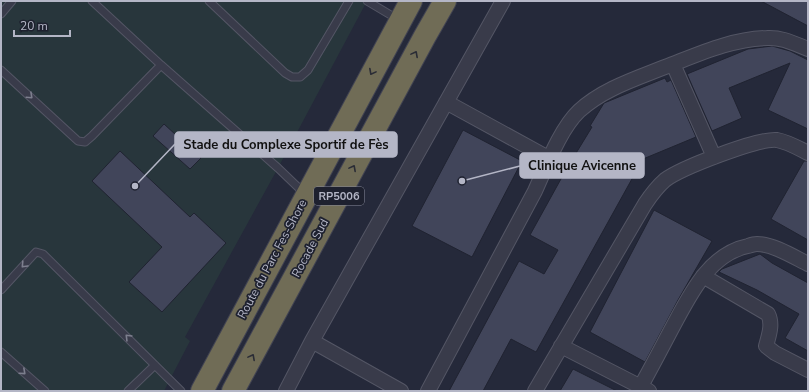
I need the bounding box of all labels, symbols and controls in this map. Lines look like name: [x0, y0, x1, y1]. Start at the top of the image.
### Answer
scale bar: [14, 12, 70, 38]
text: 20 m: [20, 18, 48, 34]
one-way arrow: [410, 51, 418, 58]
one-way arrow: [369, 68, 377, 75]
one-way arrow: [25, 91, 32, 98]
callout: Stade du Complexe Sportif de Fès: [175, 132, 397, 157]
text: Stade du Complexe Sportif de Fès: [183, 136, 389, 154]
callout: Clinique Avicenne: [520, 153, 644, 178]
text: Clinique Avicenne: [528, 157, 636, 175]
one-way arrow: [349, 165, 356, 172]
road number: RP5006: [314, 187, 364, 205]
street label: Route du Parc Fes-Shore: [234, 196, 310, 322]
street label: Rocade Sud: [288, 216, 332, 280]
one-way arrow: [21, 260, 29, 268]
one-way arrow: [125, 335, 133, 342]
one-way arrow: [247, 354, 255, 361]
one-way arrow: [18, 367, 26, 374]

